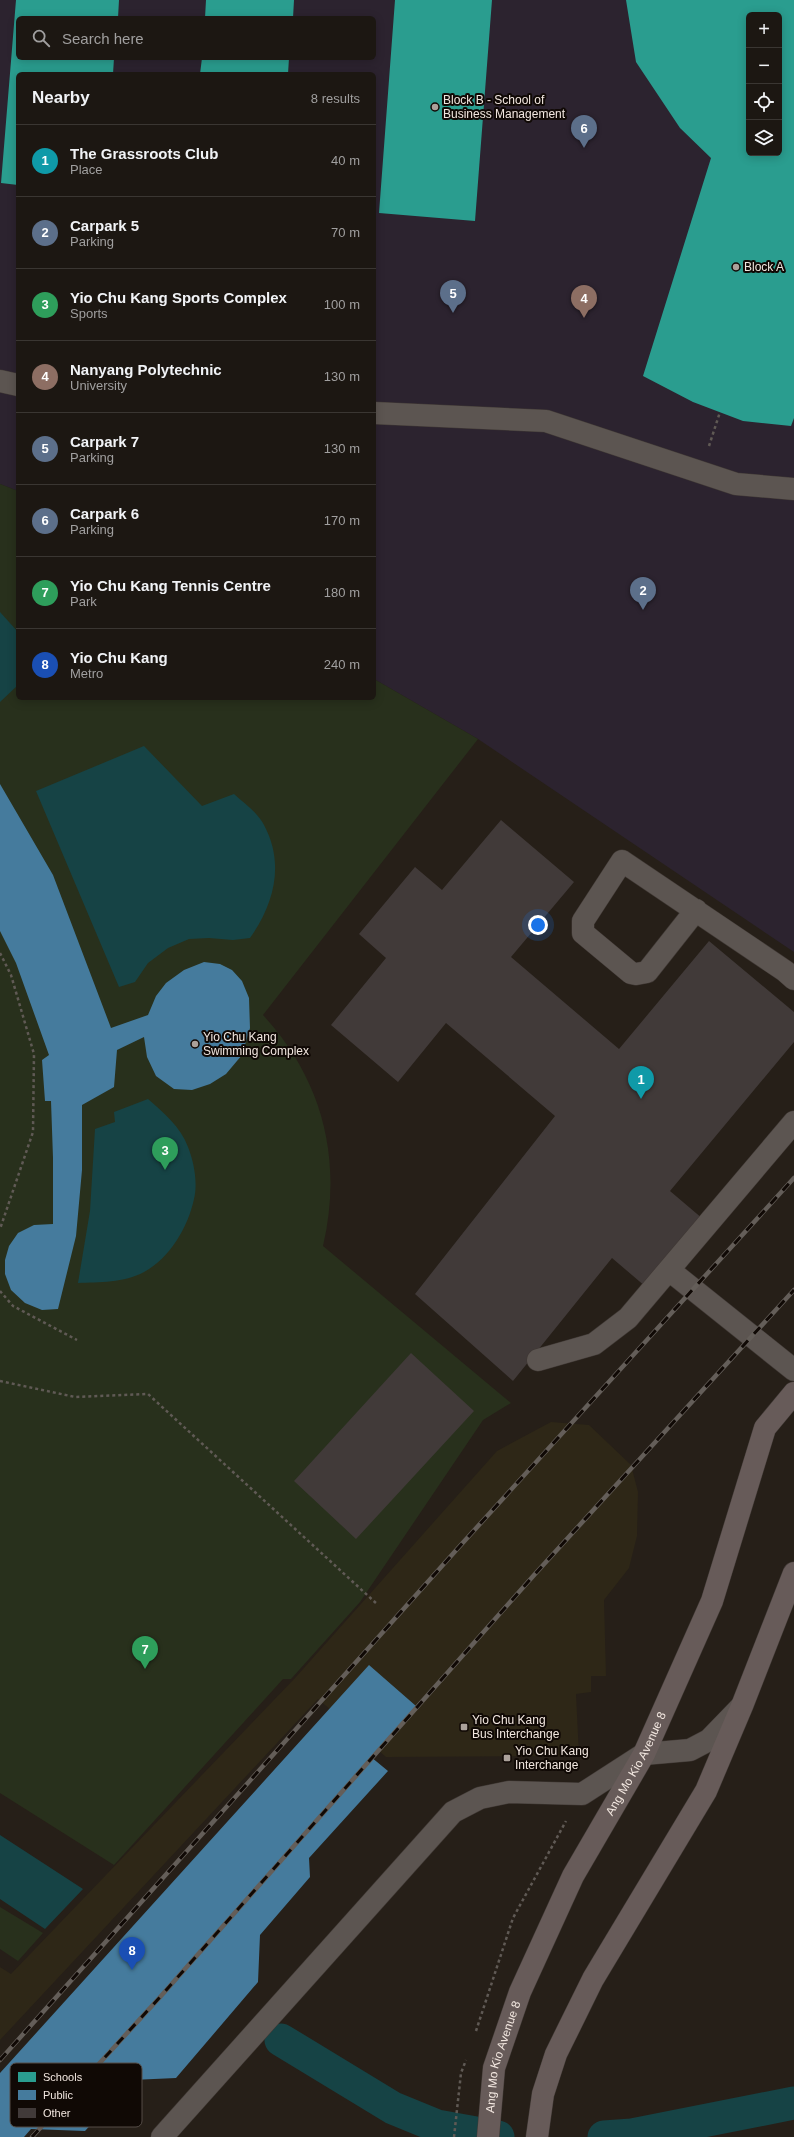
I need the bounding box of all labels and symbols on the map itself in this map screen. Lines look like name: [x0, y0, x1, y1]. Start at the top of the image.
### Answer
place label: Block B - School of Business Management: [443, 93, 566, 121]
marker: Block B - School of Business Management: [430, 102, 440, 112]
pin: 6: [571, 115, 597, 148]
place label: Block A: [744, 260, 784, 274]
marker: Block A: [731, 262, 741, 272]
pin: 5: [440, 280, 466, 313]
pin: 4: [571, 285, 597, 318]
pin: 2: [630, 577, 656, 610]
your location: [528, 915, 548, 935]
place label: Yio Chu Kang Swimming Complex: [203, 1030, 309, 1058]
marker: Yio Chu Kang Swimming Complex: [190, 1039, 200, 1049]
pin: 1: [628, 1066, 654, 1099]
pin: 3: [152, 1137, 178, 1170]
pin: 7: [132, 1636, 158, 1669]
street label: Ang Mo Kio Avenue 8: [603, 1709, 669, 1818]
place label: Yio Chu Kang Bus Interchange: [472, 1713, 560, 1741]
marker: Yio Chu Kang Bus Interchange: [459, 1722, 469, 1732]
place label: Yio Chu Kang Interchange: [515, 1744, 589, 1772]
marker: Yio Chu Kang Interchange: [502, 1753, 512, 1763]
pin: 8: [119, 1937, 145, 1970]
street label: Ang Mo Kio Avenue 8: [483, 1999, 524, 2113]
legend: [10, 2063, 142, 2127]
text: Schools: [43, 2071, 83, 2083]
text: Public: [43, 2089, 73, 2101]
text: Other: [43, 2107, 71, 2119]

